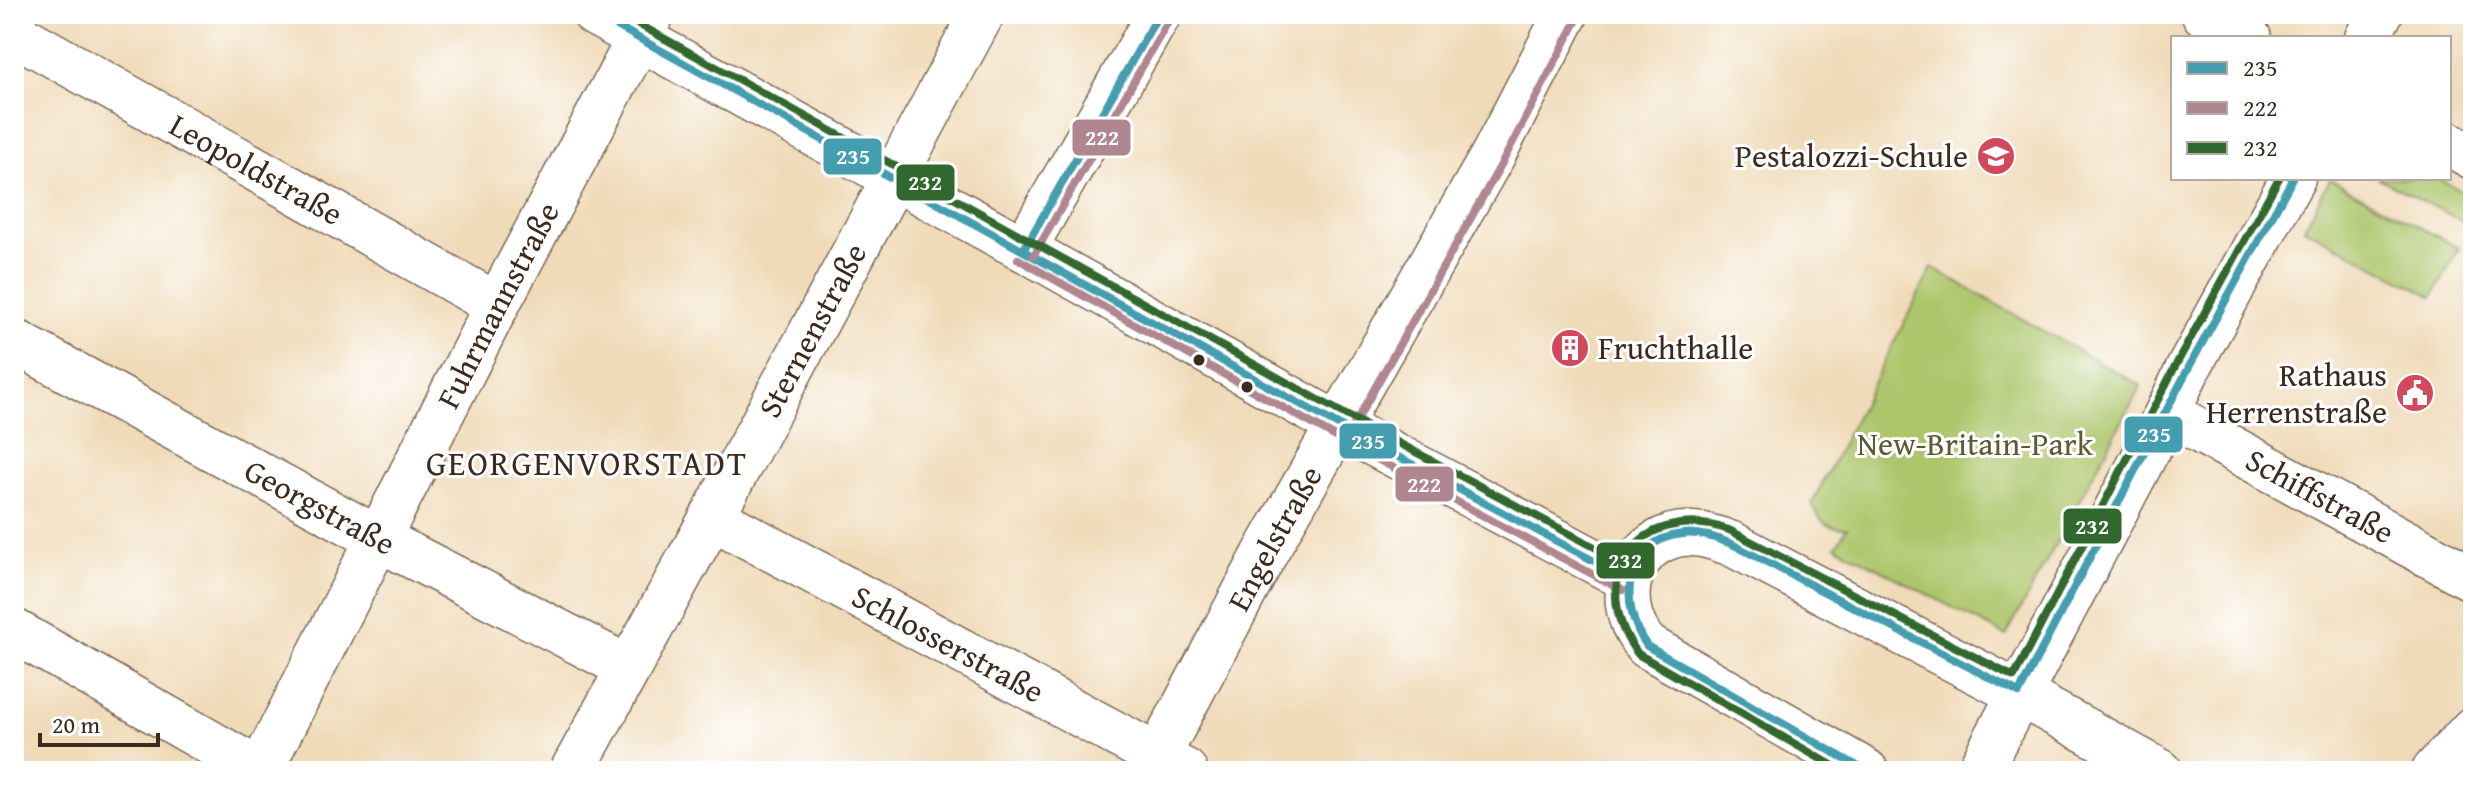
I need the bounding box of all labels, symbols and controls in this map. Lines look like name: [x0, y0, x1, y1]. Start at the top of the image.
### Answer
legend: [2171, 36, 2451, 180]
text: 235: [2243, 50, 2278, 85]
text: 222: [2243, 90, 2278, 125]
street label: Leopoldstraße: [161, 101, 352, 237]
line badge: 222: [1071, 118, 1132, 157]
text: 222: [1085, 121, 1119, 153]
text: 232: [2243, 130, 2278, 165]
place label: Pestalozzi-Schule: [1735, 132, 1968, 179]
school or university icon: Pestalozzi-Schule: [1975, 135, 2017, 177]
line badge: 235: [822, 137, 883, 176]
text: 235: [836, 140, 870, 172]
line badge: 232: [895, 163, 956, 202]
text: 232: [908, 166, 942, 198]
street label: Fuhrmannstraße: [424, 193, 571, 416]
street label: Sternenstraße: [746, 234, 878, 426]
place label: Fruchthalle: [1598, 324, 1753, 371]
building icon: Fruchthalle: [1549, 327, 1591, 369]
place label: Rathaus Herrenstraße: [2206, 351, 2387, 435]
unlabelled marker: [1191, 352, 1207, 368]
public building icon: Rathaus Herrenstraße: [2394, 372, 2436, 414]
unlabelled marker: [1239, 379, 1255, 395]
line badge: 235: [2123, 415, 2184, 454]
text: 235: [2137, 418, 2171, 450]
park label: New-Britain-Park: [1857, 420, 2094, 467]
line badge: 235: [1338, 422, 1398, 460]
text: 235: [1351, 425, 1385, 457]
street label: Schiffstraße: [2238, 436, 2403, 555]
district label: GEORGENVORSTADT: [426, 438, 748, 487]
street label: Georgstraße: [236, 446, 404, 566]
street label: Engelstraße: [1215, 457, 1333, 619]
line badge: 222: [1394, 465, 1455, 503]
text: 222: [1407, 468, 1441, 500]
line badge: 232: [2062, 507, 2123, 545]
text: 232: [2075, 510, 2109, 542]
line badge: 232: [1595, 541, 1656, 580]
text: 232: [1608, 544, 1642, 576]
street label: Schlosserstraße: [844, 572, 1053, 714]
scale bar: [40, 697, 158, 747]
text: 20 m: [52, 707, 100, 742]

